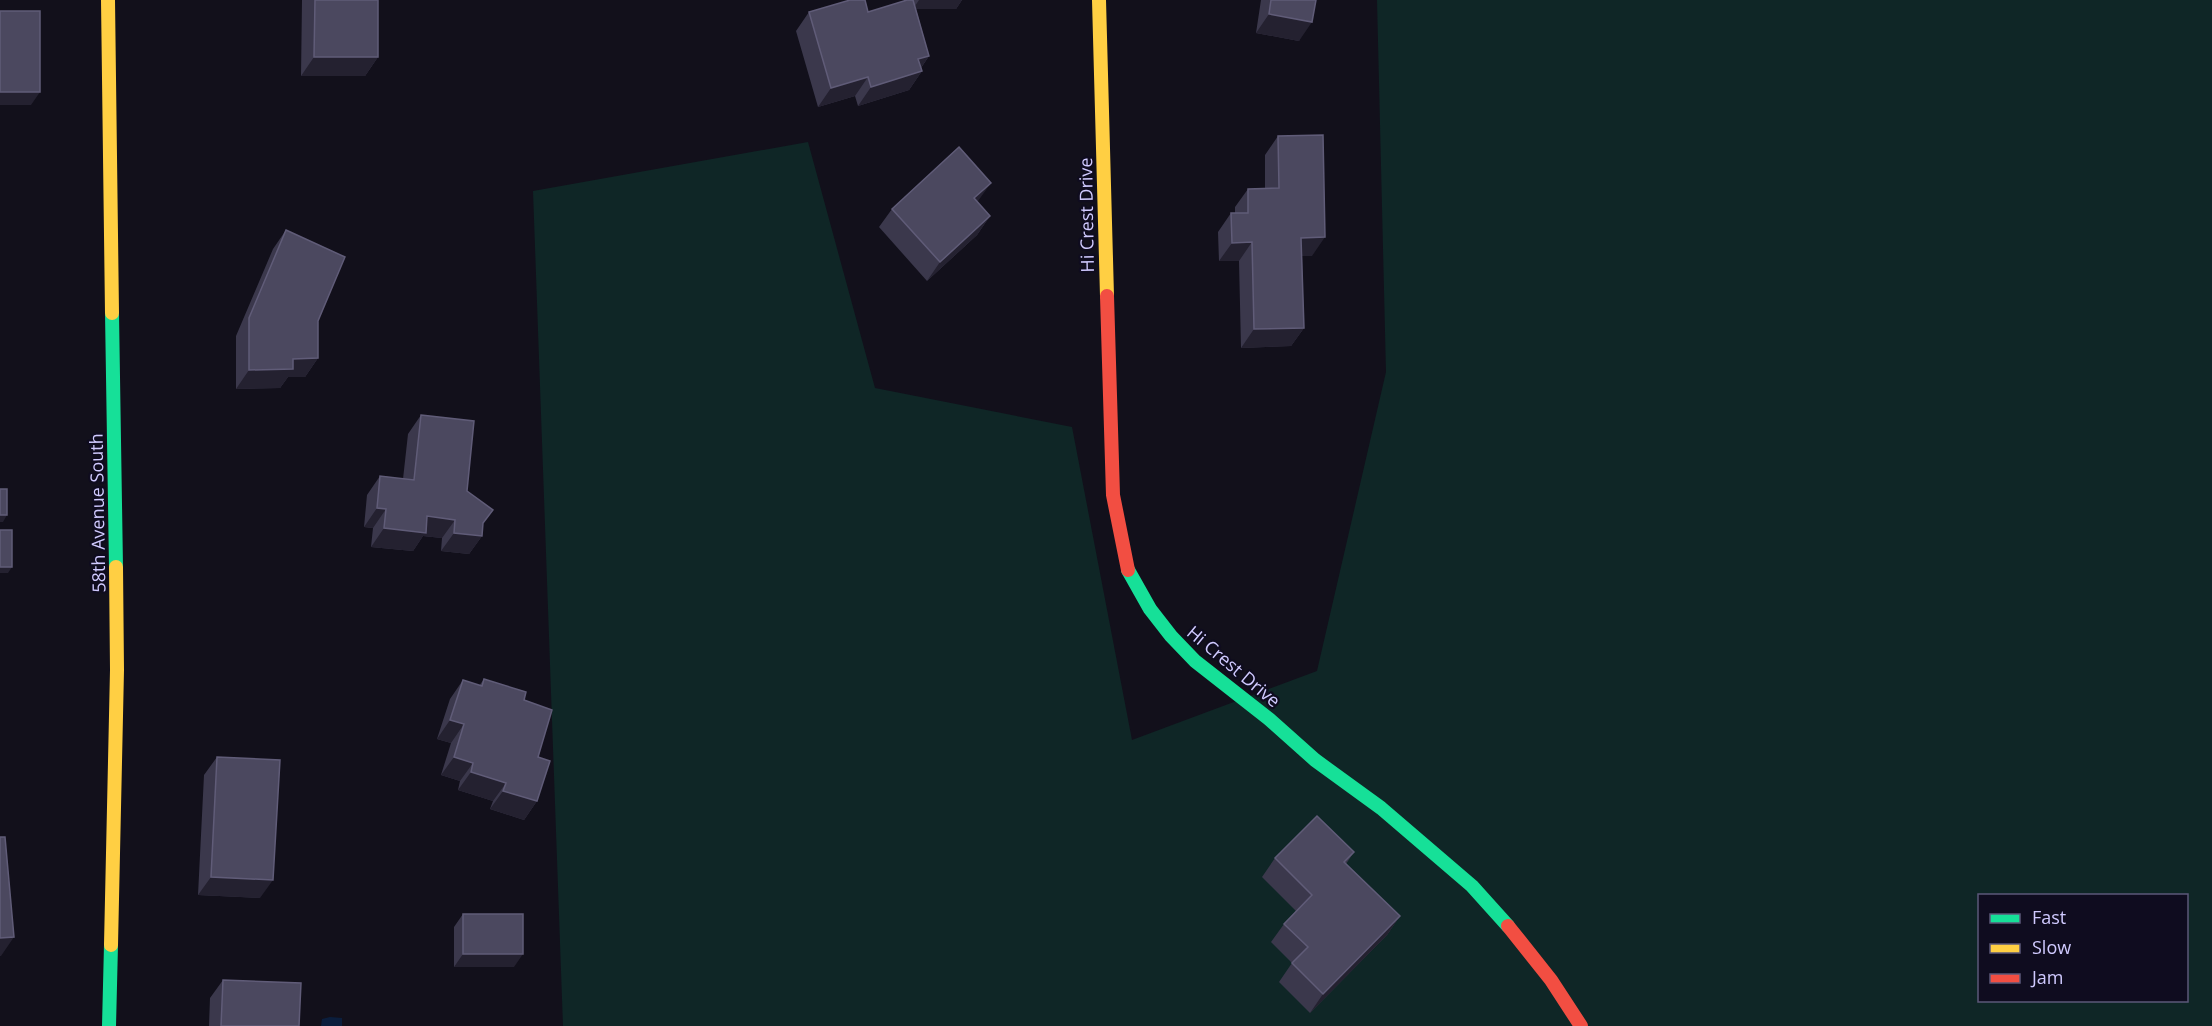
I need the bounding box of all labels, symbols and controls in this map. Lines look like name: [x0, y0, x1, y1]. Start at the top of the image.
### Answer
street label: Hi Crest Drive: [1073, 157, 1099, 273]
street label: 58th Avenue South: [84, 433, 110, 593]
street label: Hi Crest Drive: [1182, 620, 1286, 712]
legend: [1978, 894, 2188, 1002]
text: Fast: [2032, 905, 2066, 929]
text: Slow: [2032, 935, 2071, 959]
text: Jam: [2030, 965, 2064, 989]

